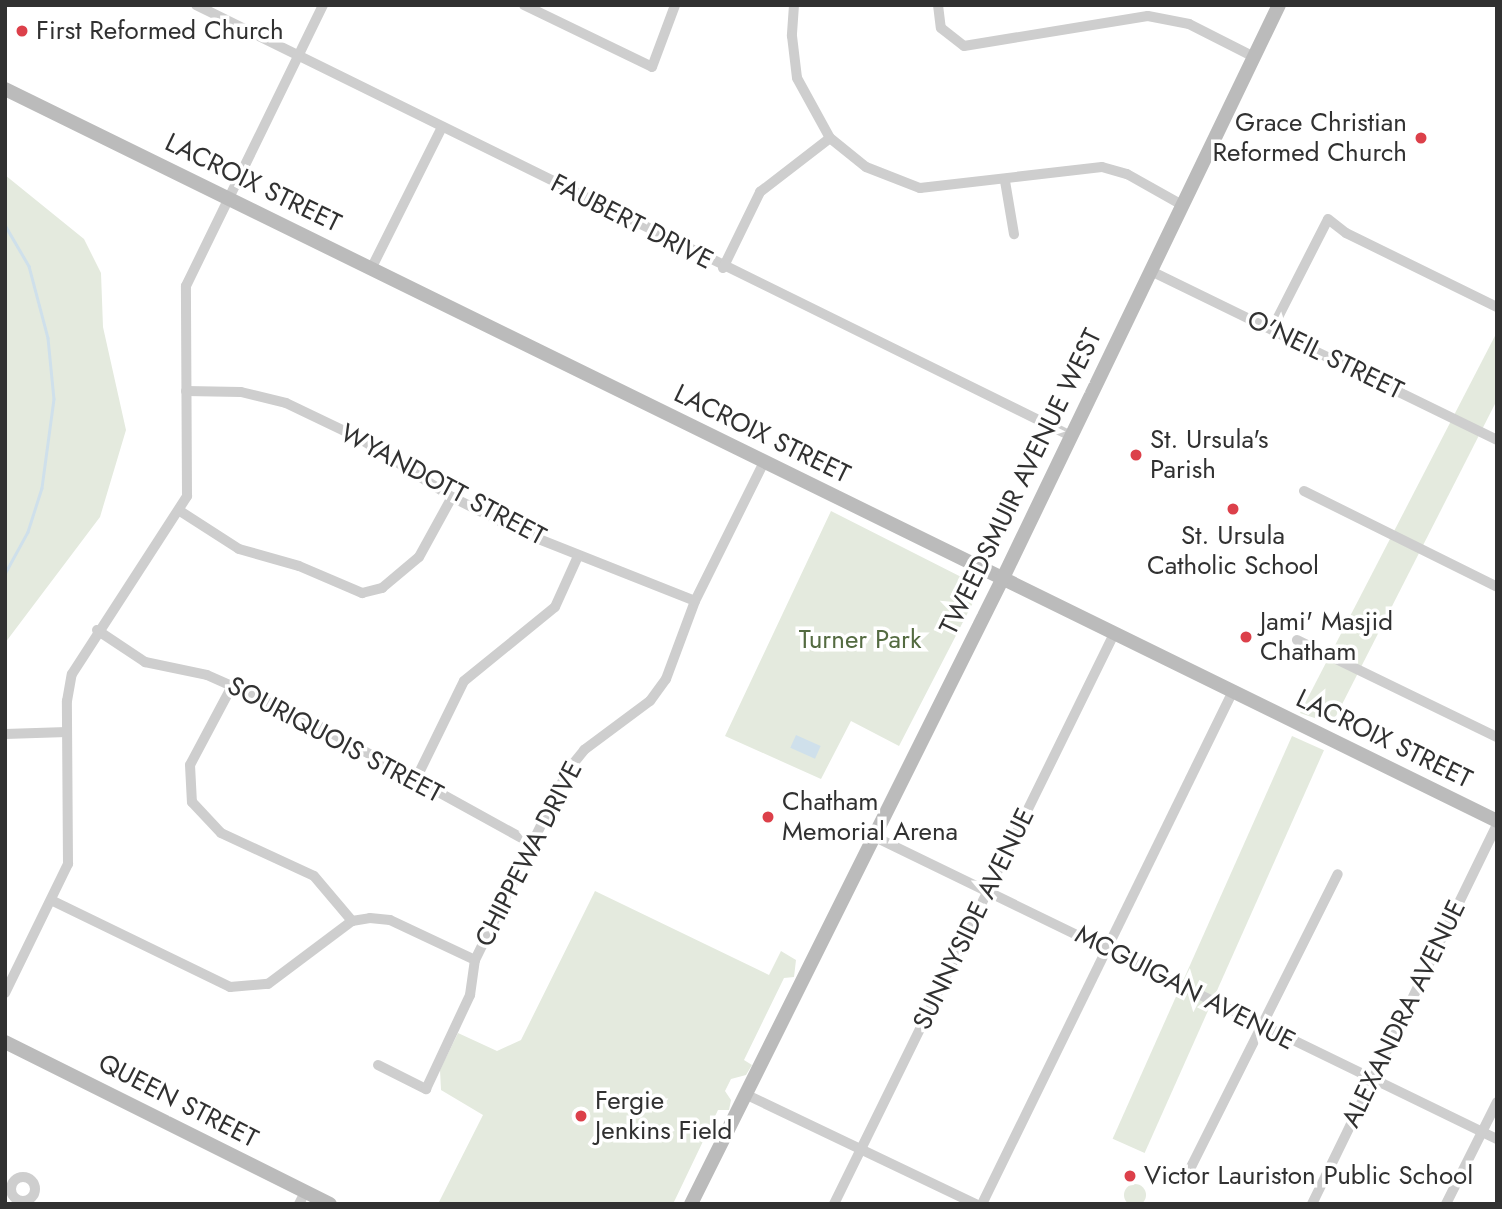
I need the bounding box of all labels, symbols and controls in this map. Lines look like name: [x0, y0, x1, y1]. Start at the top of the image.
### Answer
place label: First Reformed Church: [36, 15, 284, 47]
marker: First Reformed Church: [14, 23, 30, 39]
place label: Grace Christian Reformed Church: [1212, 107, 1407, 168]
street label: LACROIX STREET: [160, 127, 346, 239]
marker: Grace Christian Reformed Church: [1413, 130, 1429, 146]
street label: FAUBERT DRIVE: [546, 168, 718, 276]
street label: O'NEIL STREET: [1242, 304, 1408, 406]
street label: TWEEDSMUIR AVENUE WEST: [933, 324, 1109, 640]
street label: LACROIX STREET: [669, 378, 855, 490]
street label: WYANDOTT STREET: [335, 418, 551, 552]
place label: St. Ursula's Parish: [1150, 424, 1268, 486]
marker: St. Ursula's Parish: [1128, 447, 1144, 463]
marker: St. Ursula Catholic School: [1225, 501, 1241, 517]
place label: St. Ursula Catholic School: [1147, 520, 1319, 582]
place label: Jami' Masjid Chatham: [1260, 606, 1393, 668]
park label: Turner Park: [799, 624, 921, 656]
marker: Jami' Masjid Chatham: [1238, 629, 1254, 645]
street label: SOURIQUOIS STREET: [222, 670, 448, 810]
street label: LACROIX STREET: [1291, 683, 1477, 795]
street label: CHIPPEWA DRIVE: [469, 756, 589, 952]
place label: Chatham Memorial Arena: [782, 786, 958, 848]
street label: SUNNYSIDE AVENUE: [907, 803, 1041, 1035]
marker: Chatham Memorial Arena: [760, 809, 776, 825]
street label: ALEXANDRA AVENUE: [1335, 895, 1473, 1133]
street label: MCGUIGAN AVENUE: [1070, 919, 1300, 1057]
street label: QUEEN STREET: [93, 1047, 263, 1155]
place label: Fergie Jenkins Field: [595, 1085, 732, 1146]
marker: Fergie Jenkins Field: [573, 1108, 589, 1124]
place label: Victor Lauriston Public School: [1144, 1160, 1473, 1192]
marker: Victor Lauriston Public School: [1122, 1168, 1138, 1184]

